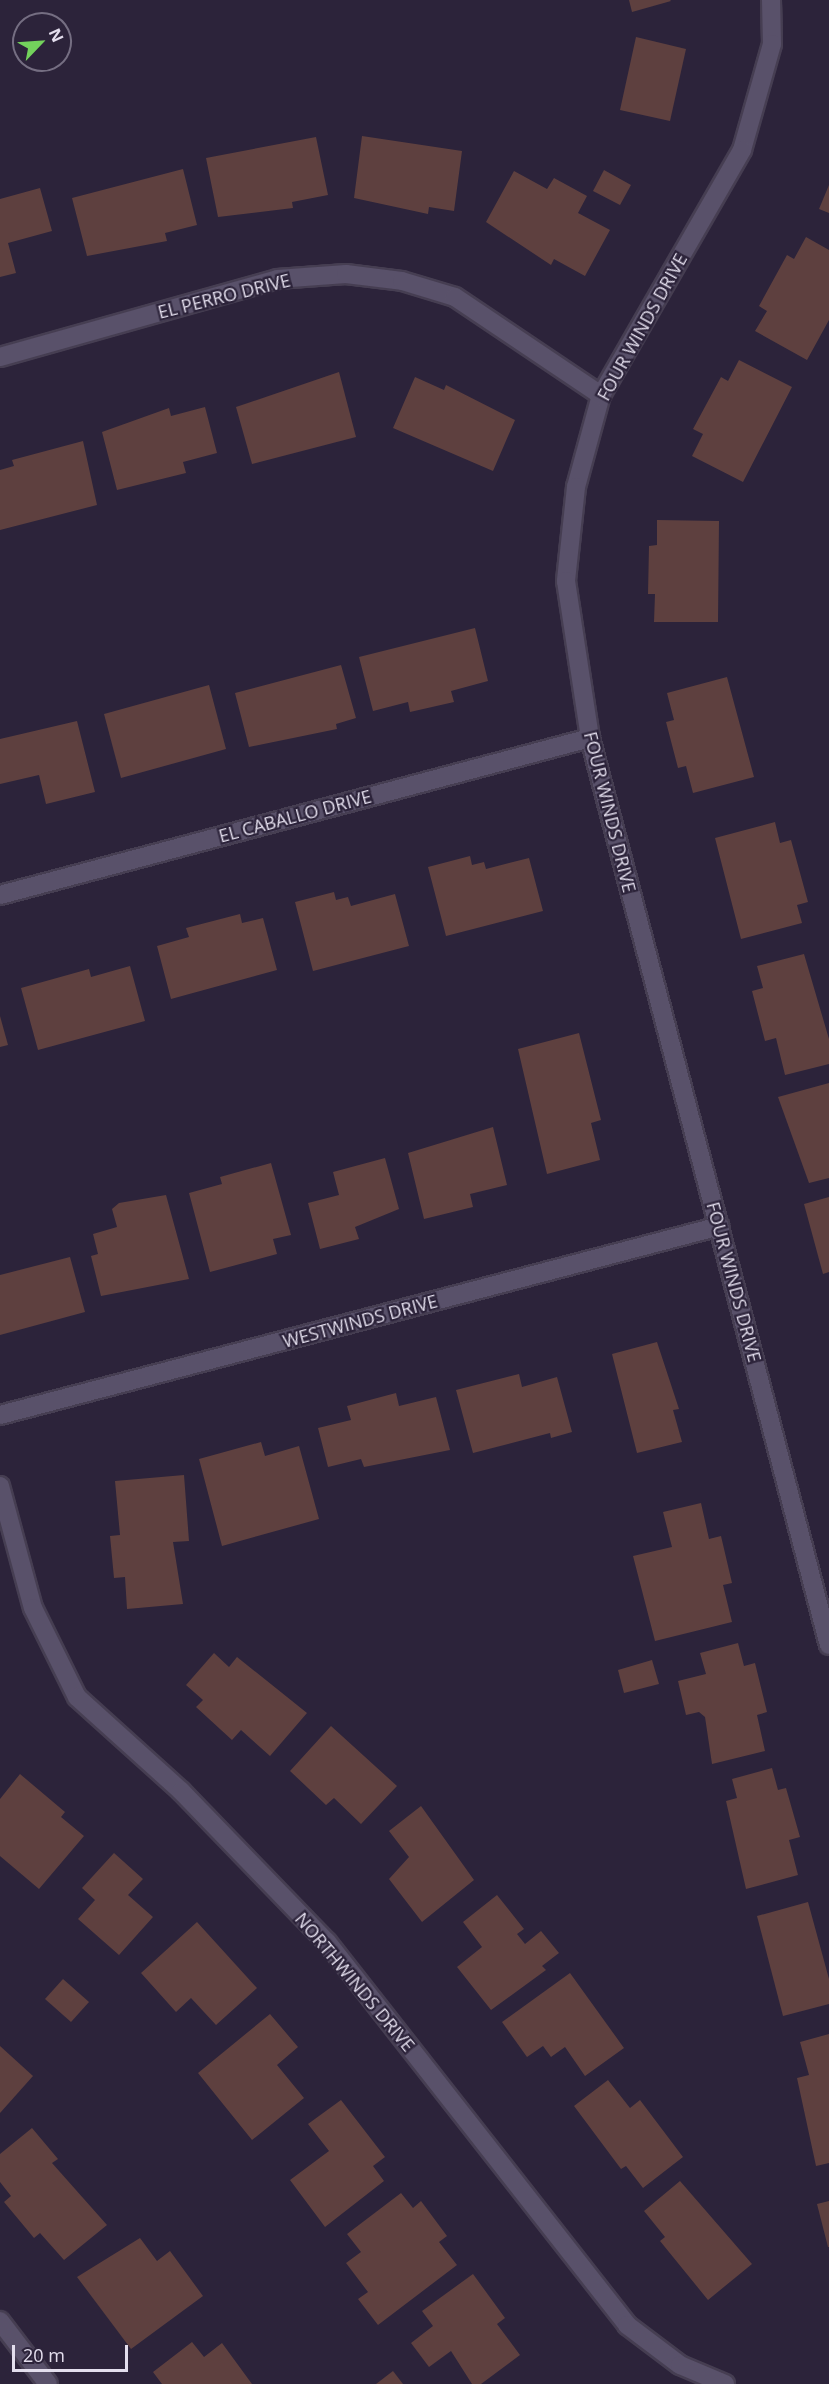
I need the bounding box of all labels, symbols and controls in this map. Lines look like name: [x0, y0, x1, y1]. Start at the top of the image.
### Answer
north arrow: [12, 12, 72, 72]
text: N: [44, 25, 69, 46]
street label: FOUR WINDS DRIVE: [593, 250, 691, 404]
street label: EL PERRO DRIVE: [156, 269, 292, 323]
street label: FOUR WINDS DRIVE: [580, 729, 640, 895]
street label: EL CABALLO DRIVE: [216, 785, 374, 847]
street label: FOUR WINDS DRIVE: [702, 1200, 766, 1364]
street label: WESTWINDS DRIVE: [280, 1290, 440, 1352]
street label: NORTHWINDS DRIVE: [291, 1908, 419, 2056]
scale bar: [15, 2333, 130, 2371]
text: 20 m: [23, 2343, 65, 2367]

